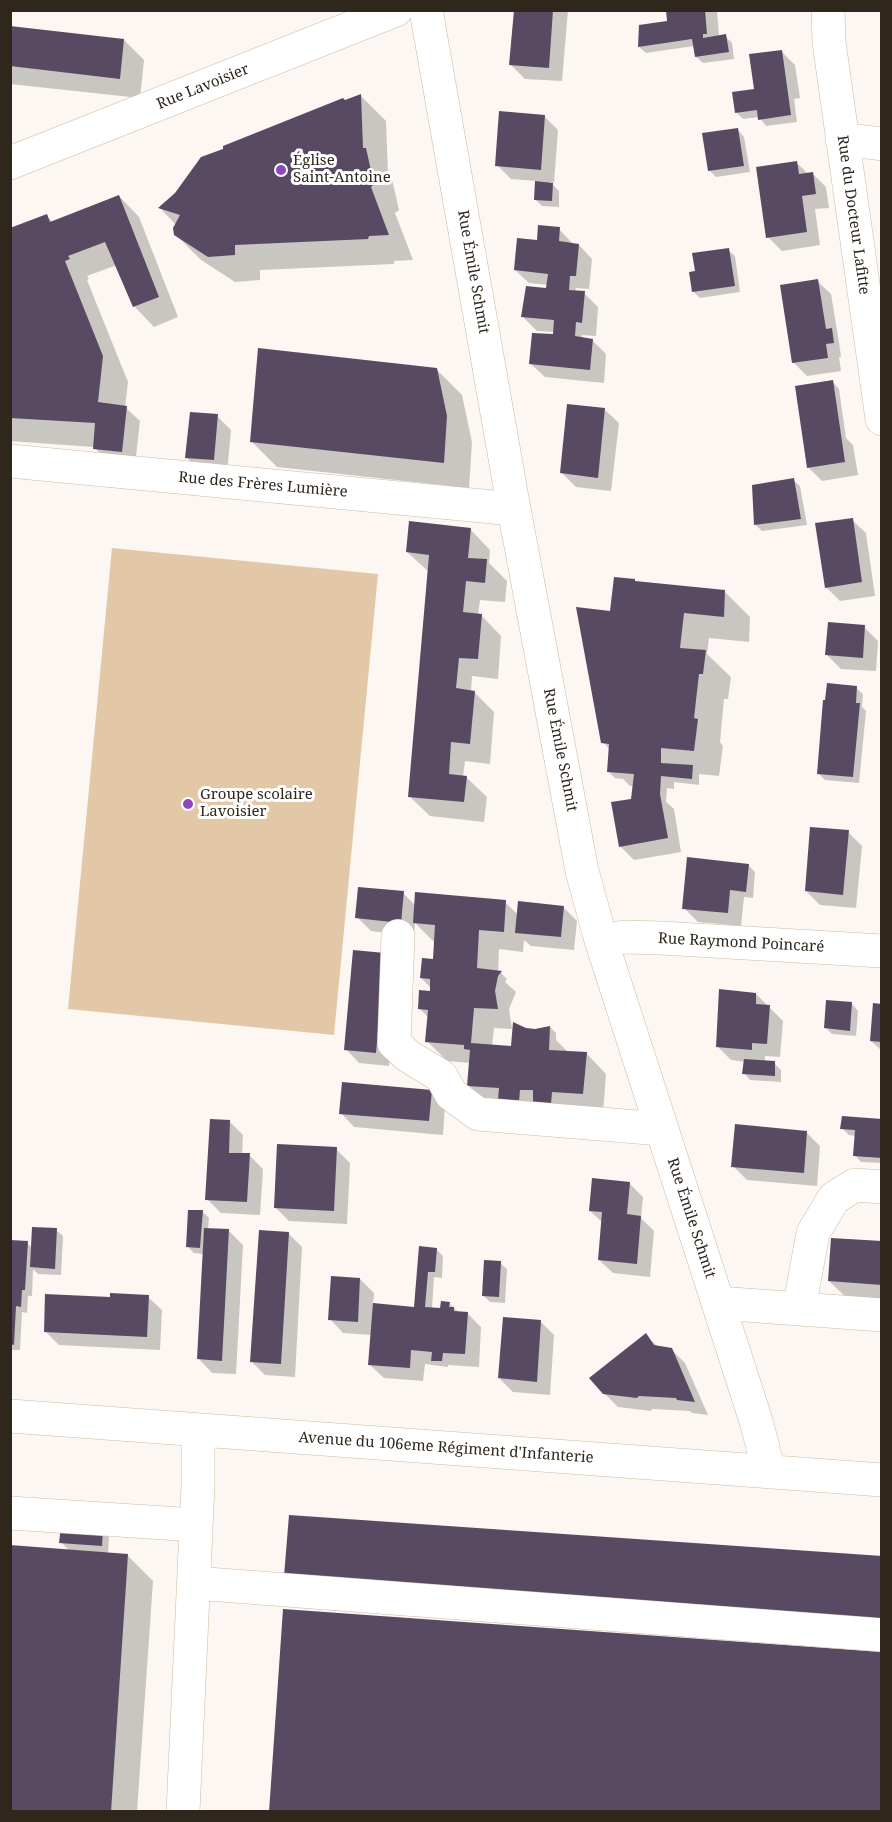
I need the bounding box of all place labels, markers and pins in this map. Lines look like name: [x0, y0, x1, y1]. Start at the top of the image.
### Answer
place label: Église Saint-Antoine: [293, 152, 391, 187]
marker: Église Saint-Antoine: [274, 163, 288, 177]
place label: Groupe scolaire Lavoisier: [200, 786, 313, 821]
marker: Groupe scolaire Lavoisier: [181, 797, 195, 811]

